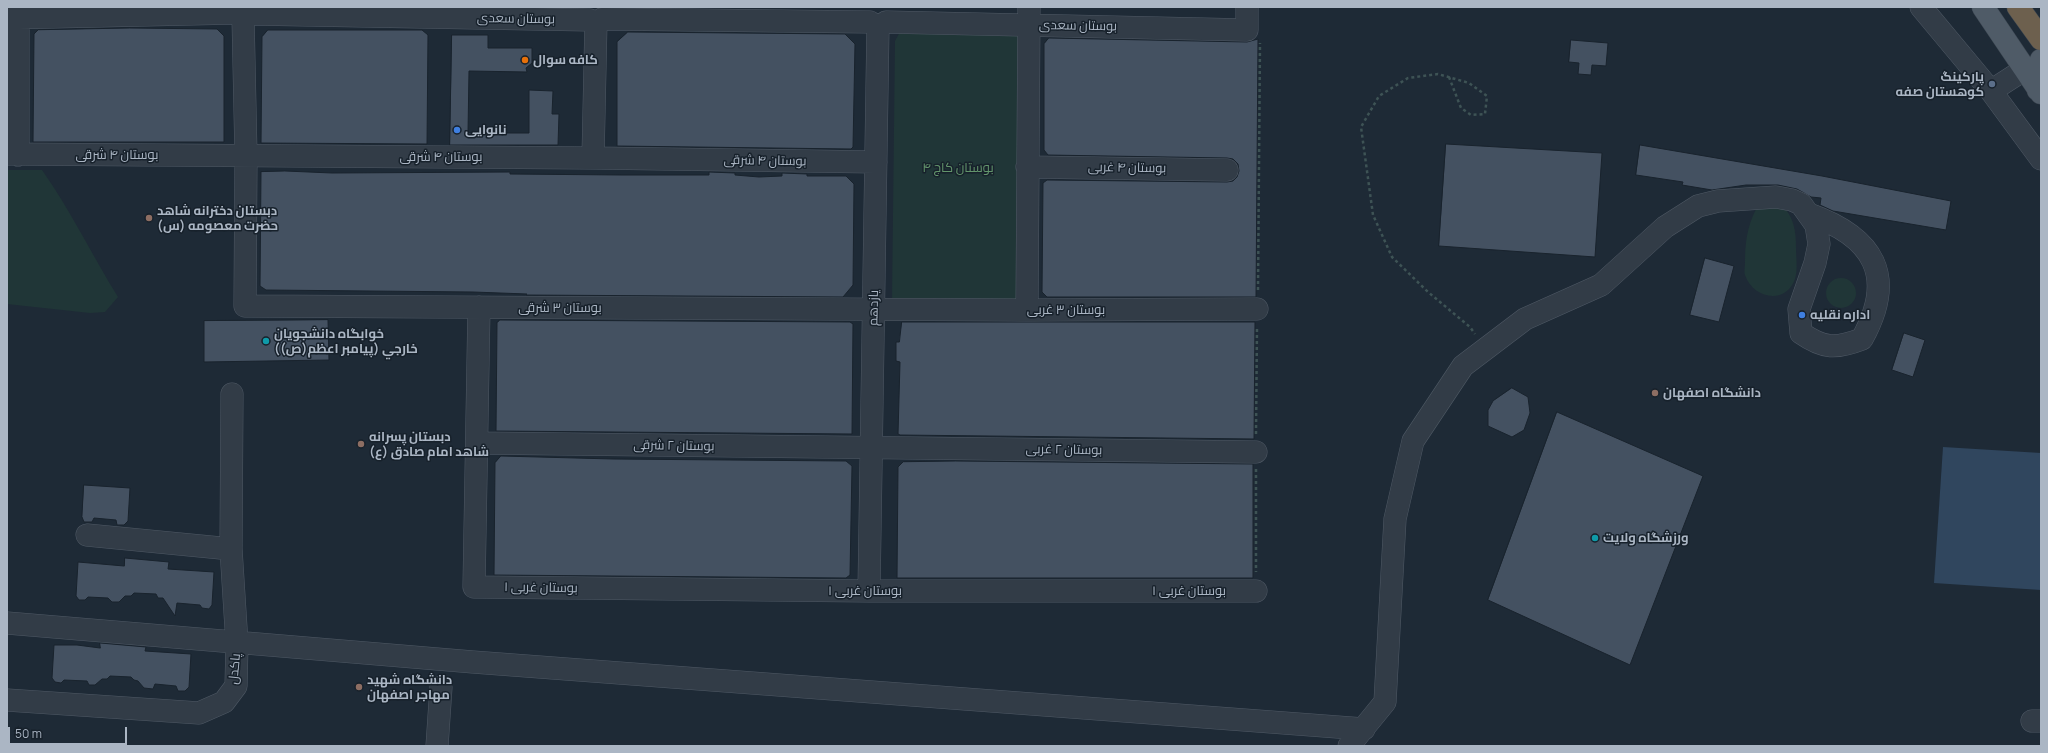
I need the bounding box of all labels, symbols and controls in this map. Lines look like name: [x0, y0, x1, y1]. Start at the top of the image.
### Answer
street label: بوستان سعدی: [477, 11, 555, 27]
street label: بوستان سعدی: [1039, 18, 1117, 34]
place label: کافه سوال: [533, 52, 598, 68]
marker: کافه سوال: [520, 55, 530, 65]
place label: پارکینگ کوهستان صفه: [1895, 69, 1984, 100]
marker: پارکینگ کوهستان صفه: [1987, 79, 1997, 89]
place label: نانوایی: [465, 122, 506, 138]
marker: نانوایی: [452, 125, 462, 135]
street label: بوستان ۴ شرقی: [75, 147, 159, 163]
street label: بوستان ۴ شرقی: [399, 149, 483, 165]
street label: بوستان ۴ شرقی: [723, 152, 807, 170]
park label: بوستان کاج ۴: [922, 160, 994, 176]
street label: بوستان ۴ غربی: [1088, 160, 1166, 176]
place label: دبستان دخترانه شاهد حضرت معصومه (س): [157, 203, 278, 234]
marker: دبستان دخترانه شاهد حضرت معصومه (س): [144, 213, 154, 223]
street label: یازدهم: [866, 290, 882, 326]
street label: بوستان ۳ شرقی: [518, 300, 602, 316]
street label: بوستان ۳ غربی: [1027, 302, 1105, 318]
place label: اداره نقليه: [1810, 307, 1870, 323]
marker: اداره نقليه: [1797, 310, 1807, 320]
place label: خوابگاه دانشجويان خارجي (پيامبر اعظم(ص)): [274, 326, 418, 357]
marker: خوابگاه دانشجويان خارجي (پيامبر اعظم(ص)): [261, 336, 271, 346]
place label: دانشگاه اصفهان: [1663, 385, 1761, 401]
marker: دانشگاه اصفهان: [1650, 388, 1660, 398]
place label: دبستان پسرانه شاهد امام صادق (ع): [369, 429, 489, 460]
street label: بوستان ۲ شرقی: [633, 437, 715, 455]
marker: دبستان پسرانه شاهد امام صادق (ع): [356, 439, 366, 449]
street label: بوستان ۲ غربی: [1026, 442, 1102, 458]
place label: ورزشگاه ولایت: [1603, 530, 1689, 546]
marker: ورزشگاه ولایت: [1590, 533, 1600, 543]
street label: بوستان غربی ۱: [504, 580, 578, 596]
street label: بوستان غربی ۱: [828, 583, 902, 599]
street label: بوستان غربی ۱: [1152, 583, 1226, 599]
street label: پاکدل: [226, 653, 244, 685]
place label: دانشگاه شهید مهاجر اصفهان: [367, 672, 452, 703]
marker: دانشگاه شهید مهاجر اصفهان: [354, 682, 364, 692]
scale bar: [10, 719, 129, 745]
text: 50 m: [15, 725, 42, 742]

